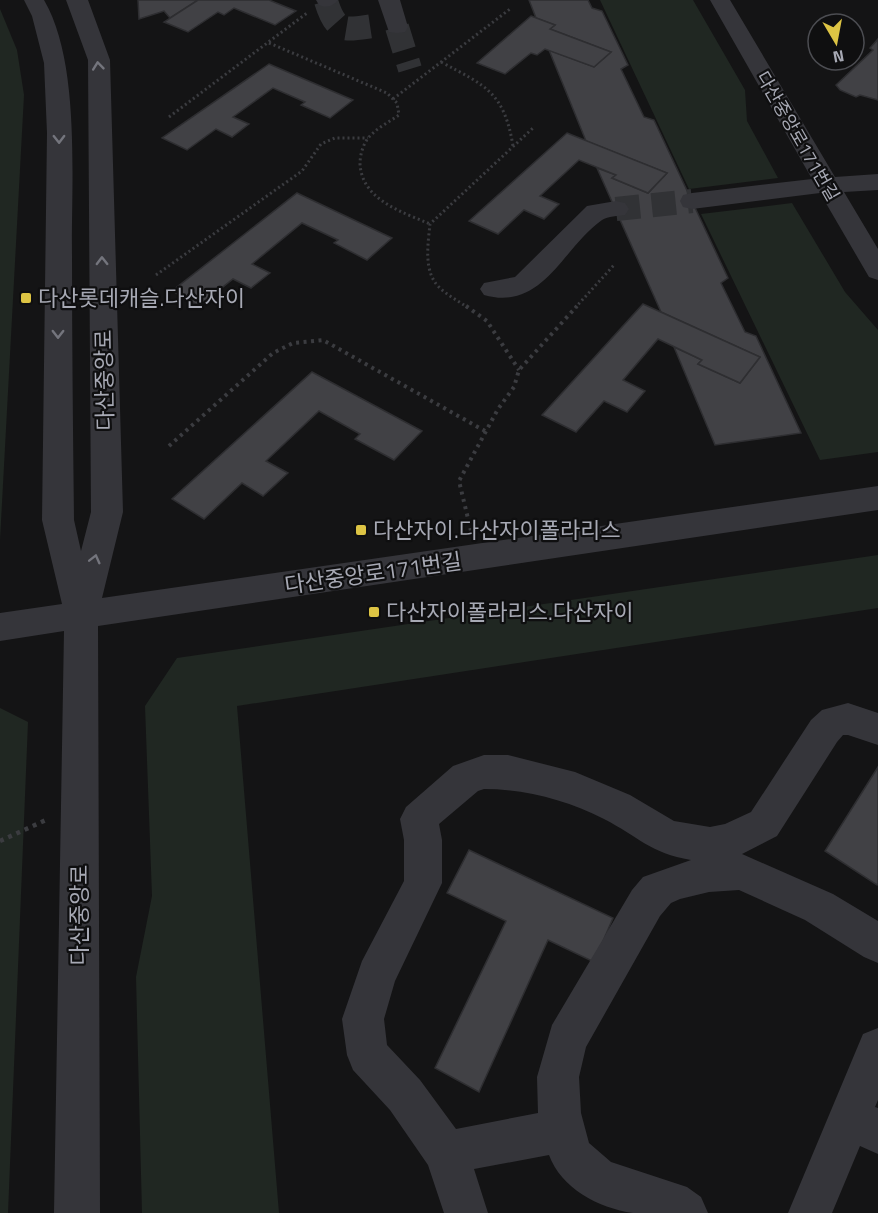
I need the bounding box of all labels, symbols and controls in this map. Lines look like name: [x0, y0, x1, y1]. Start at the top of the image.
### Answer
north arrow: [806, 12, 866, 72]
text: N: [831, 44, 846, 70]
one-way arrow: [92, 61, 105, 71]
street label: 다산중앙로171번길: [750, 66, 846, 206]
one-way arrow: [52, 134, 65, 143]
one-way arrow: [96, 256, 109, 265]
place label: 다산롯데캐슬.다산자이: [38, 281, 245, 315]
marker: 다산롯데캐슬.다산자이: [19, 291, 33, 305]
one-way arrow: [52, 329, 64, 338]
street label: 다산중앙로: [86, 329, 122, 431]
place label: 다산자이.다산자이폴라리스: [373, 513, 621, 547]
marker: 다산자이.다산자이폴라리스: [354, 523, 368, 537]
street label: 다산중앙로171번길: [282, 544, 464, 602]
one-way arrow: [88, 555, 101, 565]
place label: 다산자이폴라리스.다산자이: [386, 595, 634, 629]
marker: 다산자이폴라리스.다산자이: [367, 605, 381, 619]
street label: 다산중앙로: [62, 864, 96, 966]

